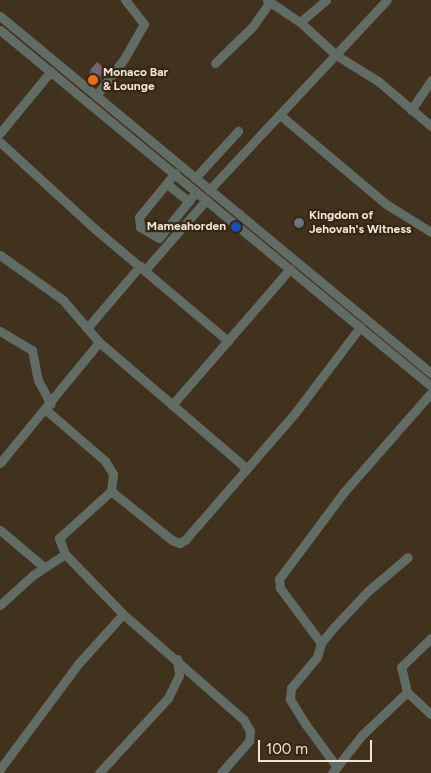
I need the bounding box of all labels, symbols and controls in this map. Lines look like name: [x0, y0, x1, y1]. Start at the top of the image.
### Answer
place label: Monaco Bar & Lounge: [103, 66, 168, 94]
marker: Monaco Bar & Lounge: [87, 74, 99, 86]
place label: Kingdom of Jehovah's Witness: [309, 209, 411, 237]
marker: Kingdom of Jehovah's Witness: [293, 217, 305, 229]
place label: Mameahorden: [147, 220, 226, 234]
marker: Mameahorden: [230, 221, 242, 233]
scale bar: [261, 730, 375, 762]
text: 100 m: [266, 740, 308, 758]

